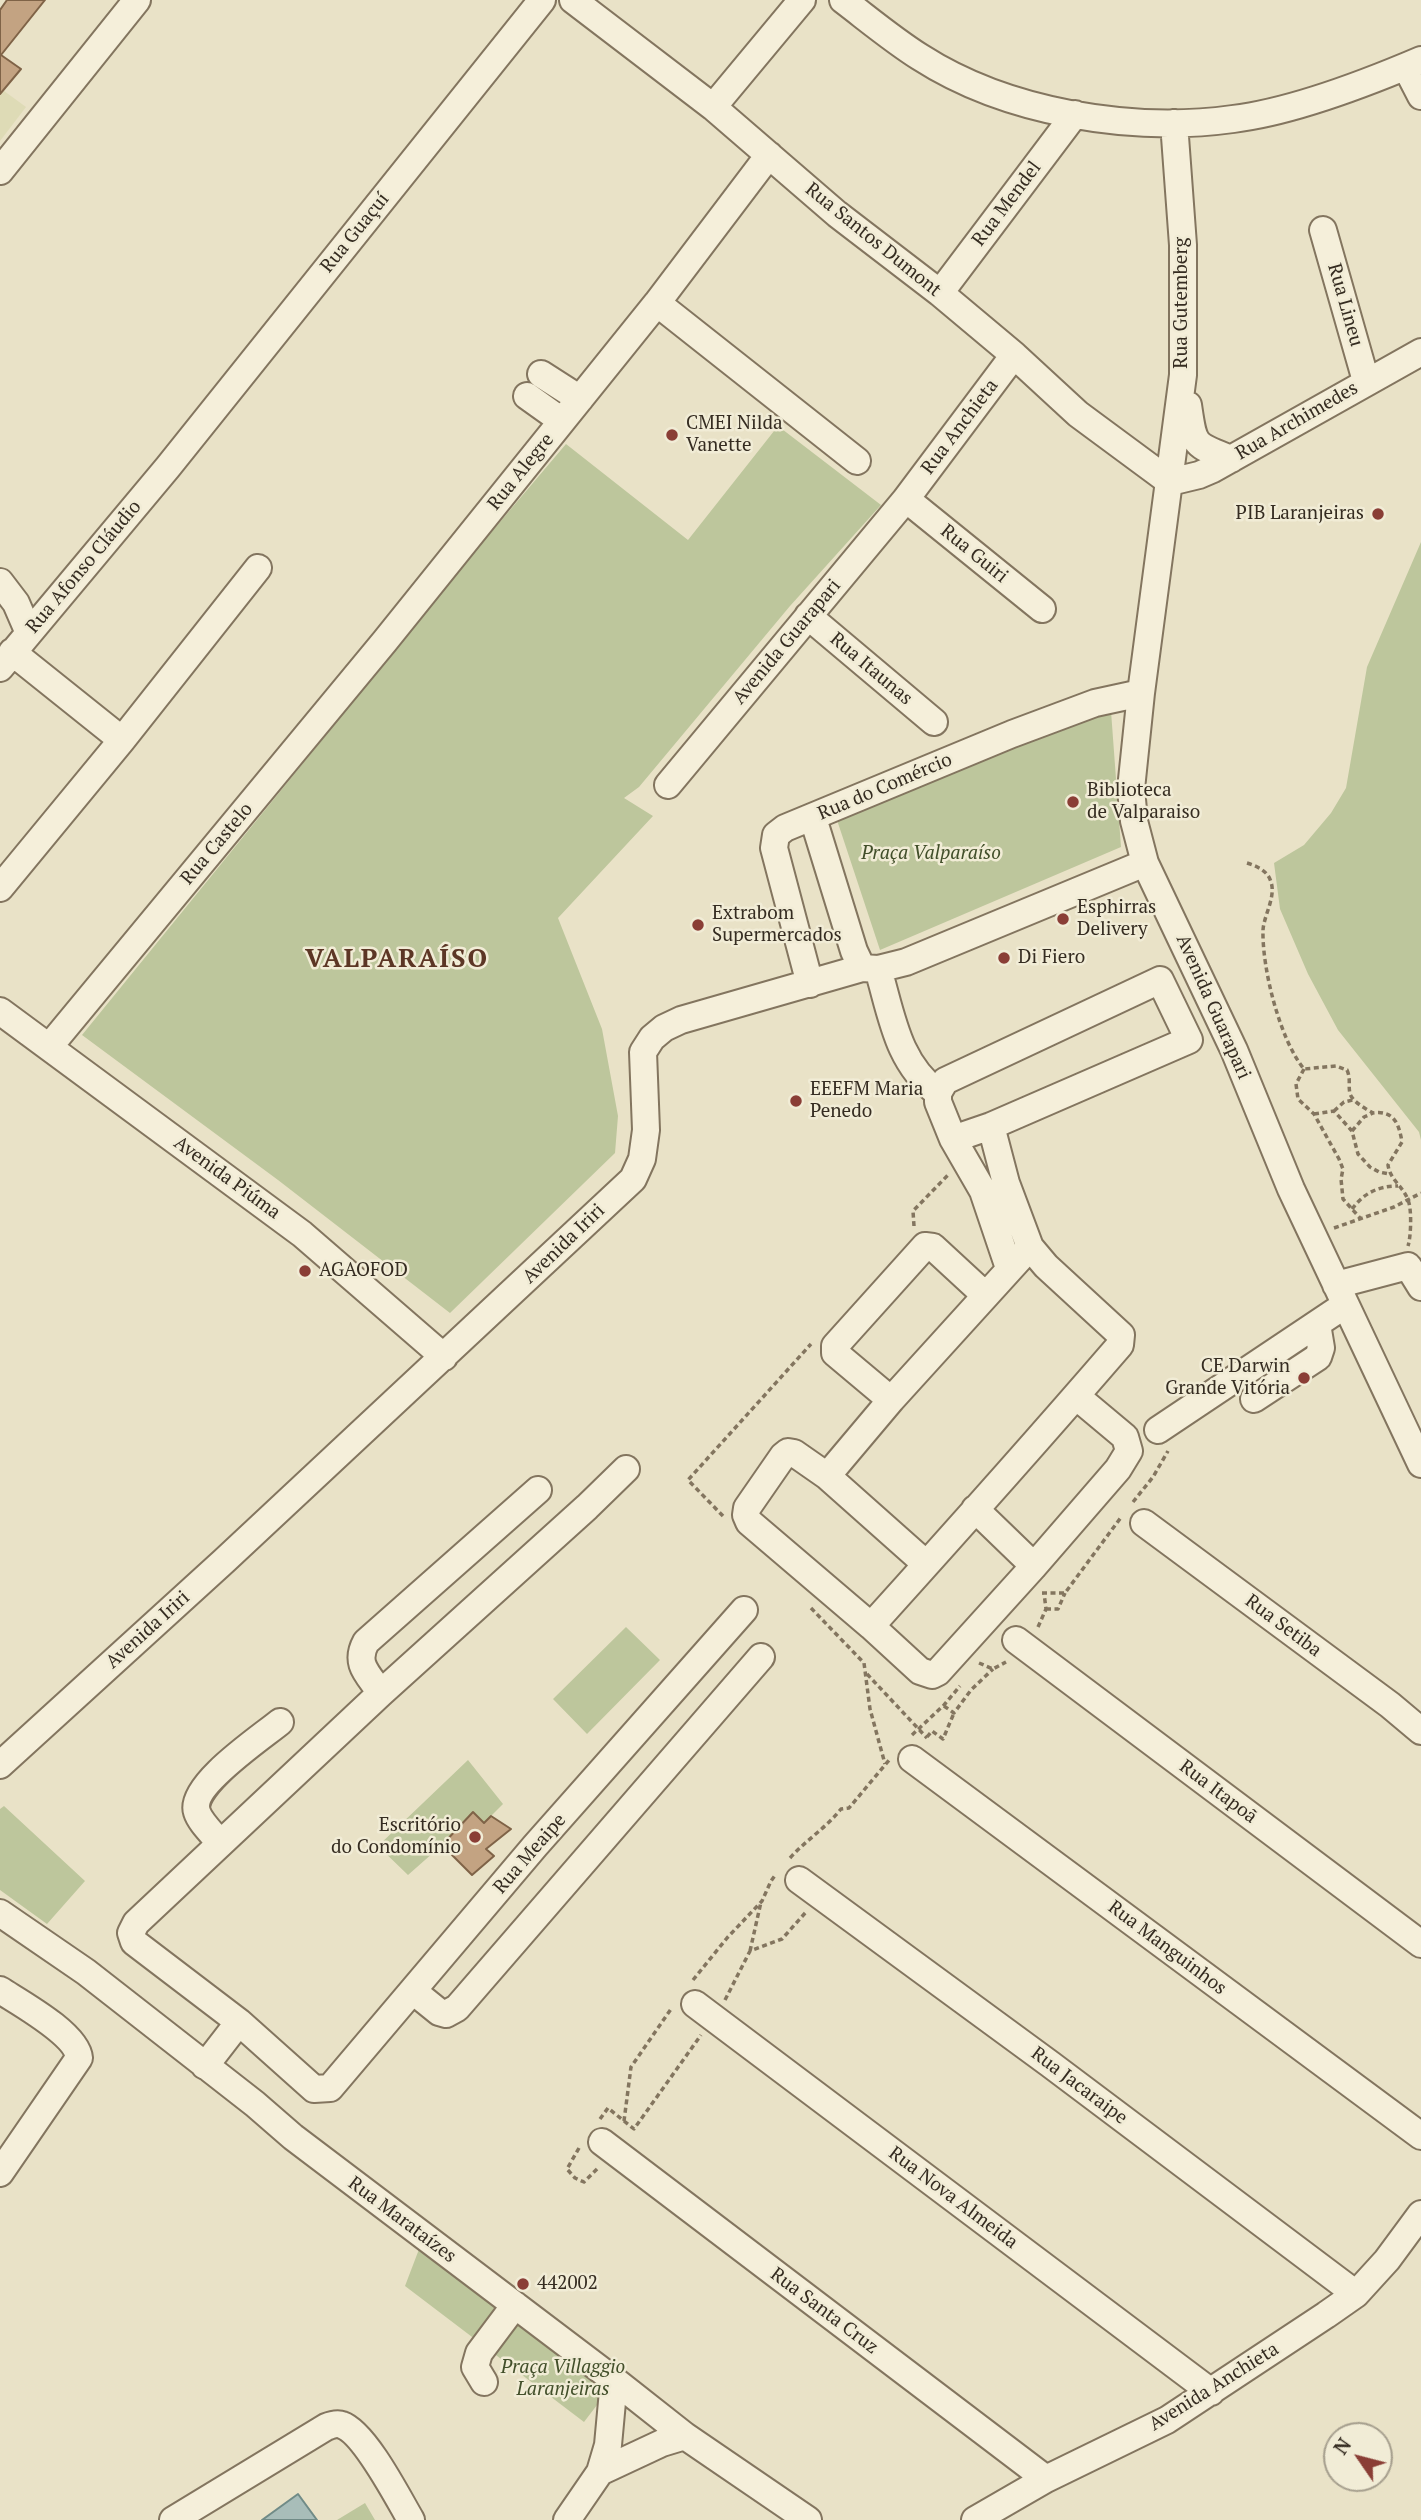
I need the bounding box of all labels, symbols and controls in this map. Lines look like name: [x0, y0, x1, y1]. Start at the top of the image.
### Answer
street label: Rua Mendel: [968, 157, 1046, 251]
street label: Rua Santos Dumont: [800, 178, 946, 302]
street label: Rua Guaçuí: [316, 188, 394, 278]
street label: Rua Gutemberg: [1171, 237, 1193, 369]
street label: Rua Lineu: [1322, 261, 1368, 349]
street label: Rua Anchieta: [917, 375, 1003, 479]
street label: Rua Archimedes: [1232, 377, 1362, 465]
place label: CMEI Nilda Vanette: [686, 413, 783, 457]
marker: CMEI Nilda Vanette: [664, 427, 680, 443]
street label: Rua Alegre: [483, 429, 559, 515]
street label: Rua Afonso Cláudio: [22, 496, 146, 638]
place label: PIB Laranjeiras: [1236, 503, 1364, 525]
marker: PIB Laranjeiras: [1370, 506, 1386, 522]
street label: Rua Guiri: [936, 520, 1012, 588]
street label: Avenida Guarapari: [728, 575, 846, 709]
street label: Rua Itaunas: [825, 628, 917, 710]
street label: Rua do Comércio: [814, 748, 956, 826]
place label: Biblioteca de Valparaiso: [1087, 780, 1200, 824]
marker: Biblioteca de Valparaiso: [1065, 794, 1081, 810]
street label: Rua Castelo: [176, 798, 258, 890]
park label: Praça Valparaíso: [861, 843, 1001, 865]
place label: Esphirras Delivery: [1077, 897, 1156, 941]
place label: Extrabom Supermercados: [712, 903, 842, 947]
marker: Esphirras Delivery: [1055, 911, 1071, 927]
marker: Extrabom Supermercados: [690, 917, 706, 933]
street label: Avenida Guarapari: [1171, 931, 1255, 1083]
district label: VALPARAÍSO: [306, 944, 488, 976]
place label: Di Fiero: [1018, 947, 1085, 969]
marker: Di Fiero: [996, 950, 1012, 966]
place label: EEEFM Maria Penedo: [810, 1079, 923, 1123]
marker: EEEFM Maria Penedo: [788, 1093, 804, 1109]
street label: Avenida Piúma: [169, 1132, 285, 1224]
street label: Avenida Iriri: [518, 1199, 610, 1289]
place label: AGAOFOD: [319, 1260, 408, 1282]
marker: AGAOFOD: [297, 1263, 313, 1279]
place label: CE Darwin Grande Vitória: [1165, 1356, 1290, 1400]
marker: CE Darwin Grande Vitória: [1296, 1370, 1312, 1386]
street label: Avenida Iriri: [101, 1586, 195, 1674]
street label: Rua Setiba: [1240, 1590, 1326, 1662]
street label: Rua Itapoã: [1175, 1755, 1261, 1829]
street label: Rua Meaipe: [489, 1809, 571, 1899]
place label: Escritório do Condomínio: [331, 1815, 461, 1859]
marker: Escritório do Condomínio: [467, 1829, 483, 1845]
street label: Rua Manguinhos: [1103, 1896, 1231, 2000]
street label: Rua Jacaraipe: [1026, 2042, 1132, 2130]
street label: Rua Nova Almeida: [884, 2142, 1022, 2254]
street label: Rua Marataízes: [343, 2172, 461, 2268]
street label: Rua Santa Cruz: [766, 2263, 882, 2359]
place label: 442002: [537, 2273, 598, 2295]
marker: 442002: [515, 2276, 531, 2292]
street label: Avenida Anchieta: [1145, 2338, 1283, 2436]
park label: Praça Villaggio Laranjeiras: [501, 2357, 625, 2401]
north arrow: [1323, 2422, 1393, 2492]
text: N: [1328, 2433, 1356, 2459]

